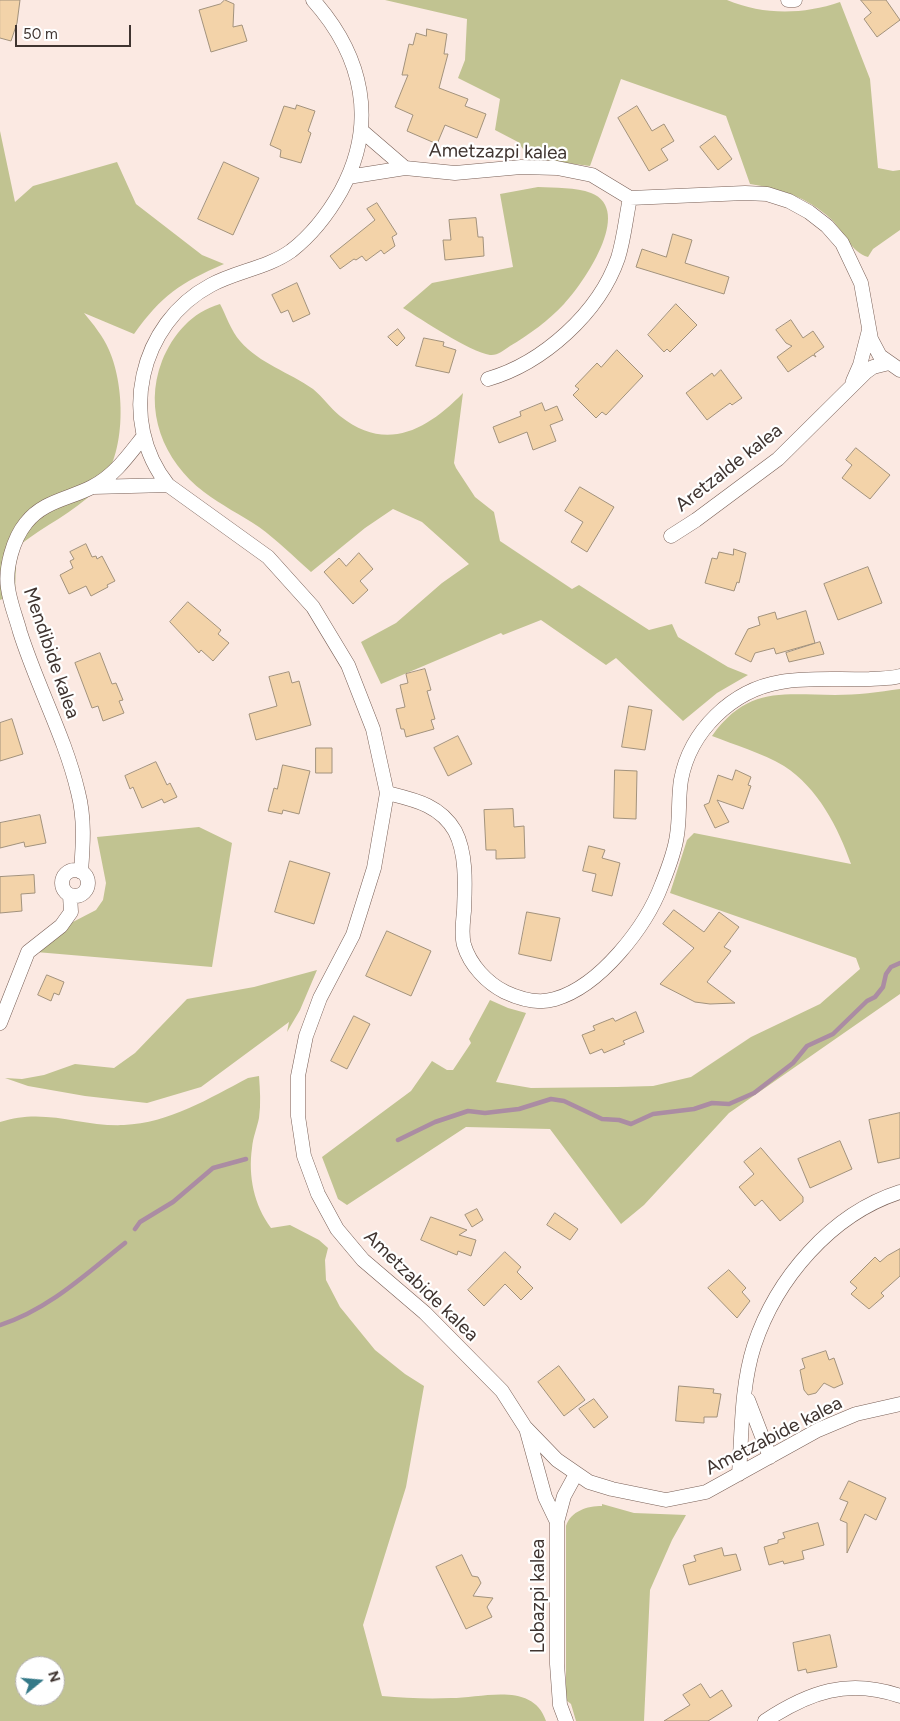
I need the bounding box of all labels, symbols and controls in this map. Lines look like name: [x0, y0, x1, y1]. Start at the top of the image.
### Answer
scale bar: [18, 15, 134, 47]
text: 50 m: [23, 25, 58, 43]
street label: Ametzazpi kalea: [429, 139, 567, 165]
street label: Aretzalde kalea: [671, 419, 787, 517]
street label: Mendibide kalea: [18, 584, 84, 722]
street label: Ametzabide kalea: [359, 1226, 483, 1346]
street label: Ametzabide kalea: [702, 1392, 846, 1480]
street label: Lobazpi kalea: [527, 1539, 549, 1653]
north arrow: [15, 1656, 65, 1706]
text: N: [44, 1669, 64, 1684]

